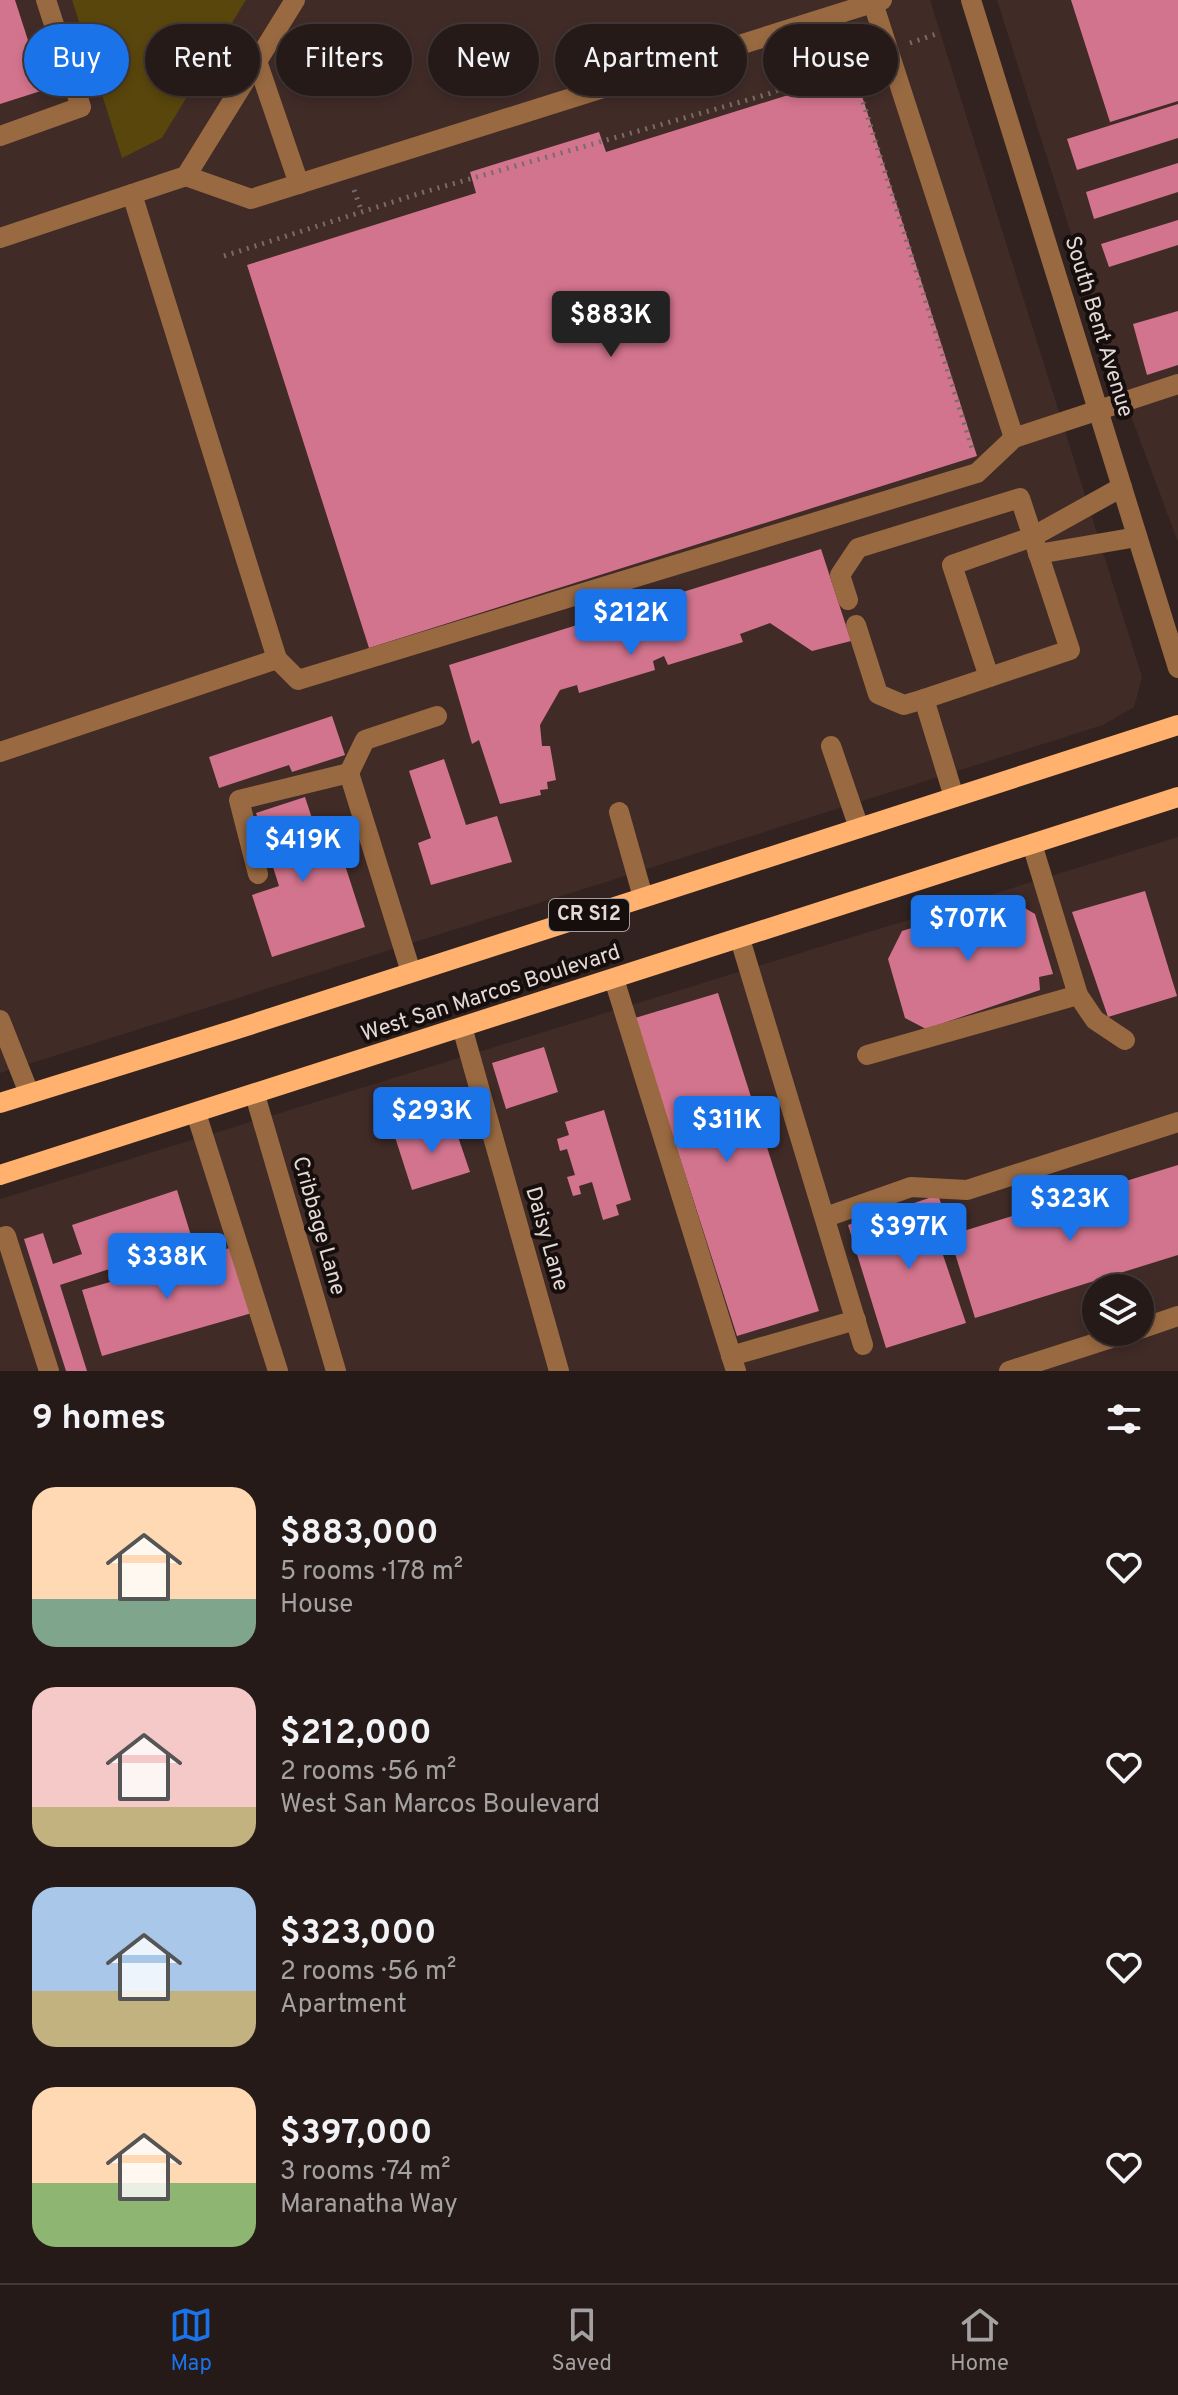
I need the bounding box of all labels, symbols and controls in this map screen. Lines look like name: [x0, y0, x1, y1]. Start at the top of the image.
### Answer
chip: Buy: [24, 24, 129, 96]
chip: Rent: [145, 24, 260, 96]
chip: Filters: [276, 24, 412, 96]
chip: New: [428, 24, 539, 96]
chip: Apartment: [555, 24, 747, 96]
chip: House: [763, 24, 898, 96]
street label: South Bent Avenue: [1058, 233, 1138, 421]
pin: $883K: [555, 291, 667, 359]
text: $883K: [570, 300, 652, 333]
pin: $212K: [575, 589, 687, 657]
text: $212K: [593, 598, 669, 631]
pin: $419K: [247, 816, 359, 884]
text: $419K: [264, 825, 342, 858]
pin: $707K: [912, 895, 1024, 963]
road number: CR S12: [549, 899, 629, 931]
text: $707K: [929, 904, 1007, 937]
street label: West San Marcos Boulevard: [358, 939, 624, 1049]
pin: $293K: [376, 1087, 488, 1155]
text: $293K: [391, 1096, 473, 1129]
pin: $311K: [671, 1096, 783, 1164]
text: $311K: [692, 1105, 762, 1138]
street label: Cribbage Lane: [285, 1153, 351, 1299]
pin: $323K: [1014, 1175, 1126, 1243]
street label: Daisy Lane: [518, 1184, 574, 1294]
text: $323K: [1030, 1184, 1110, 1217]
pin: $397K: [853, 1203, 965, 1271]
text: $397K: [869, 1212, 949, 1245]
pin: $338K: [111, 1233, 223, 1301]
text: $338K: [126, 1242, 208, 1275]
map controls: [1082, 1274, 1154, 1346]
button: layers: [1082, 1274, 1154, 1346]
icon: filters: [1102, 1397, 1146, 1441]
text: 9 homes: [32, 1398, 166, 1441]
text: $883,000: [280, 1513, 439, 1556]
icon: home: [96, 1519, 192, 1615]
icon: heart: [1102, 1545, 1146, 1589]
text: 5 rooms · 178 m²: [280, 1556, 463, 1589]
text: House: [280, 1589, 353, 1622]
text: $212,000: [280, 1713, 431, 1756]
icon: home: [96, 1719, 192, 1815]
icon: heart: [1102, 1745, 1146, 1789]
text: 2 rooms · 56 m²: [280, 1756, 456, 1789]
text: West San Marcos Boulevard: [280, 1789, 600, 1822]
text: $323,000: [280, 1913, 436, 1956]
icon: home: [96, 1919, 192, 2015]
icon: heart: [1102, 1945, 1146, 1989]
text: 2 rooms · 56 m²: [280, 1956, 456, 1989]
text: Apartment: [280, 1989, 407, 2022]
text: $397,000: [280, 2113, 432, 2156]
icon: home: [96, 2119, 192, 2215]
icon: heart: [1102, 2145, 1146, 2189]
text: 3 rooms · 74 m²: [280, 2156, 451, 2189]
text: Maranatha Way: [280, 2189, 458, 2222]
tab: Map: [169, 2303, 213, 2378]
tab: Saved: [552, 2303, 612, 2378]
tab: Home: [950, 2303, 1009, 2378]

